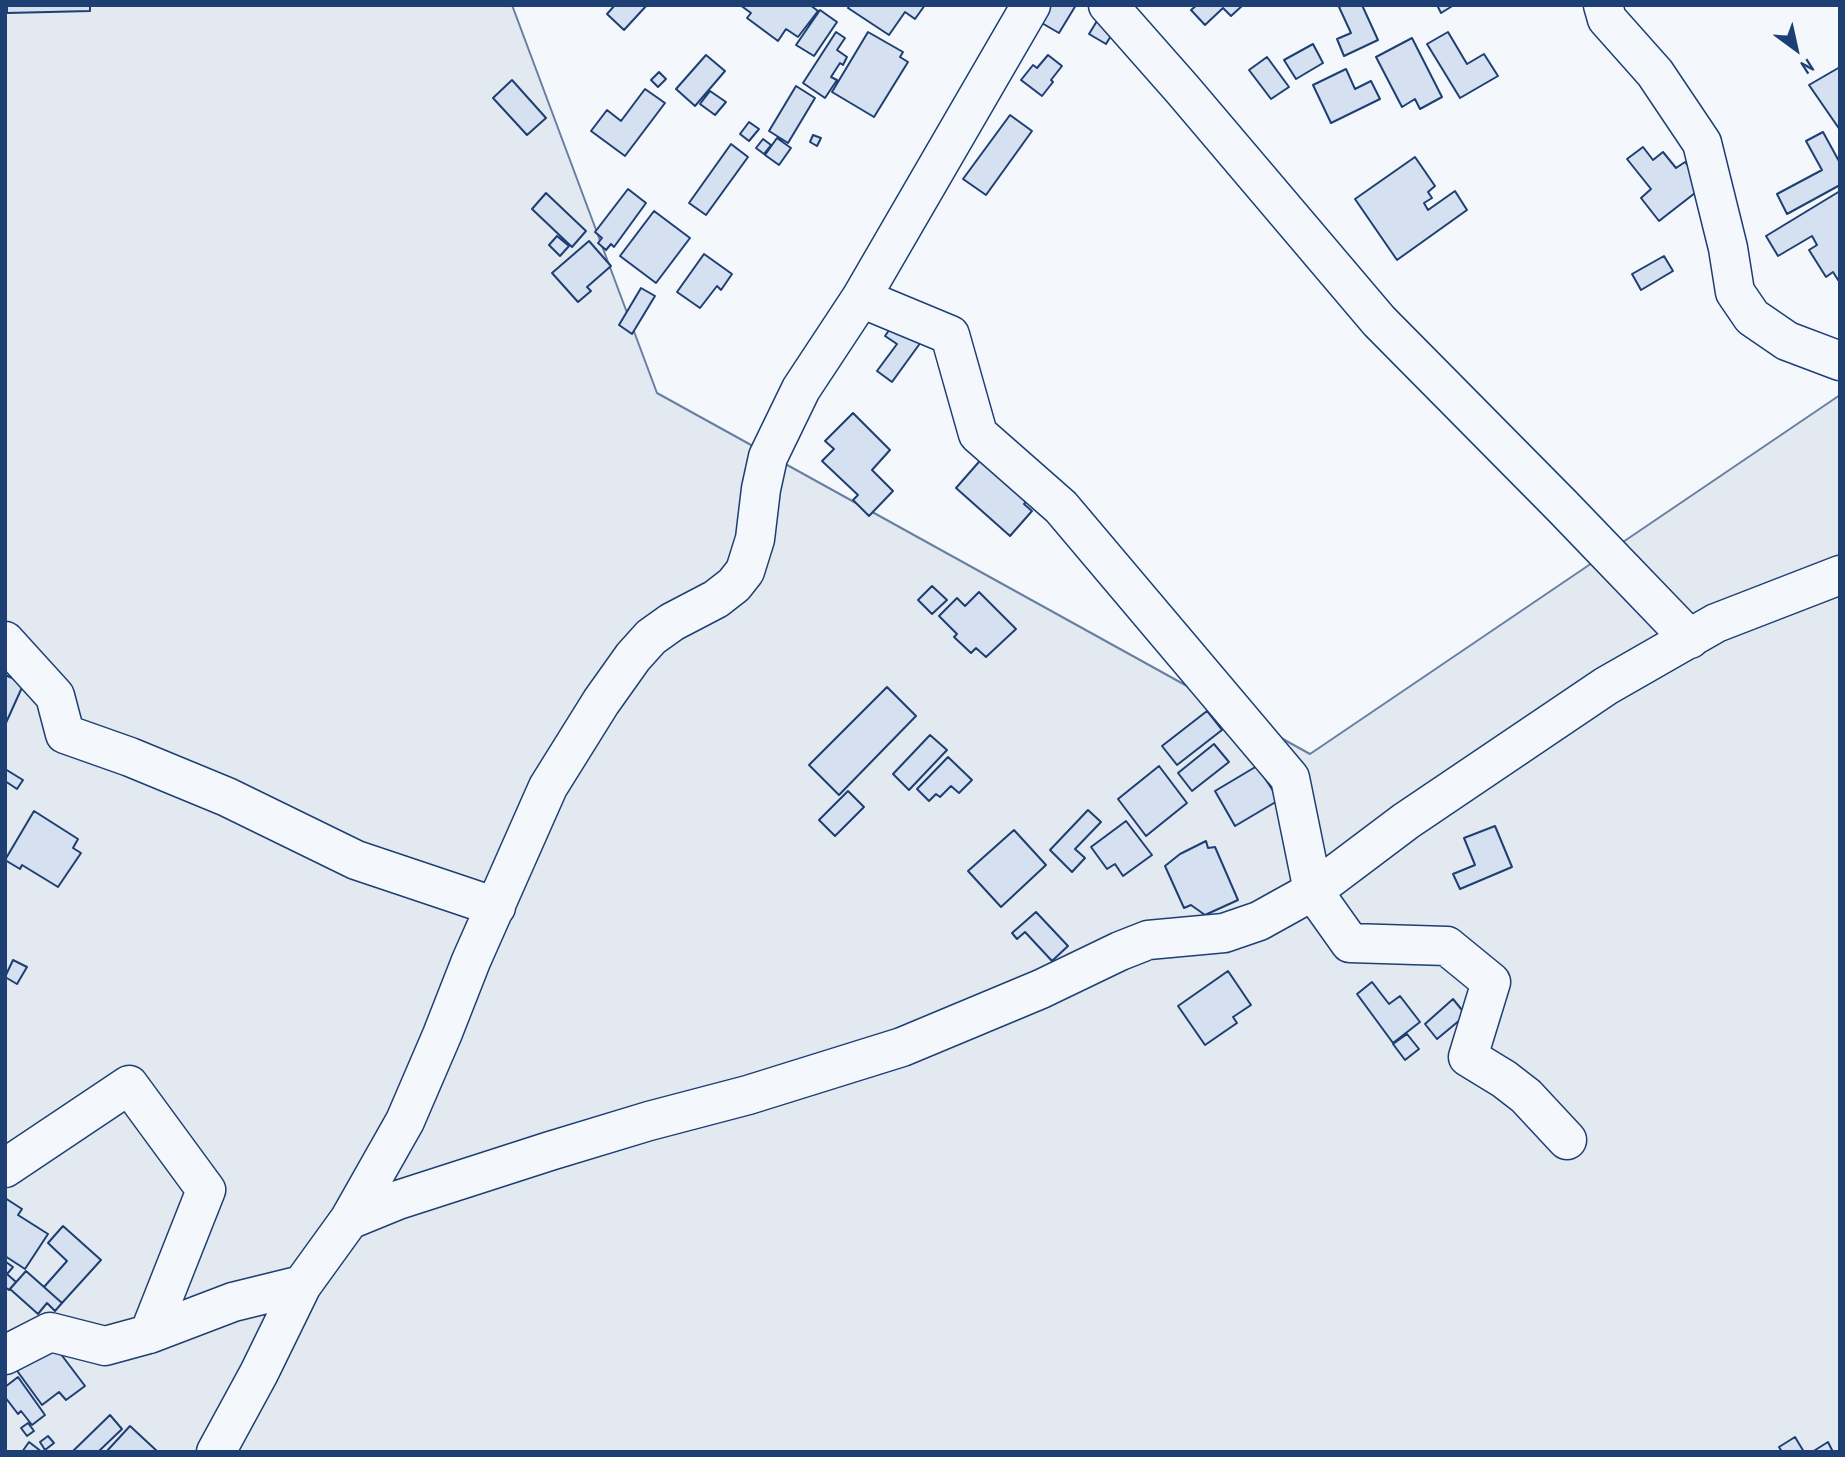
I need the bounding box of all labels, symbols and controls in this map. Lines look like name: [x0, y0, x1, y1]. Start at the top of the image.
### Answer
north arrow: [1761, 14, 1831, 84]
text: N: [1797, 54, 1818, 79]

